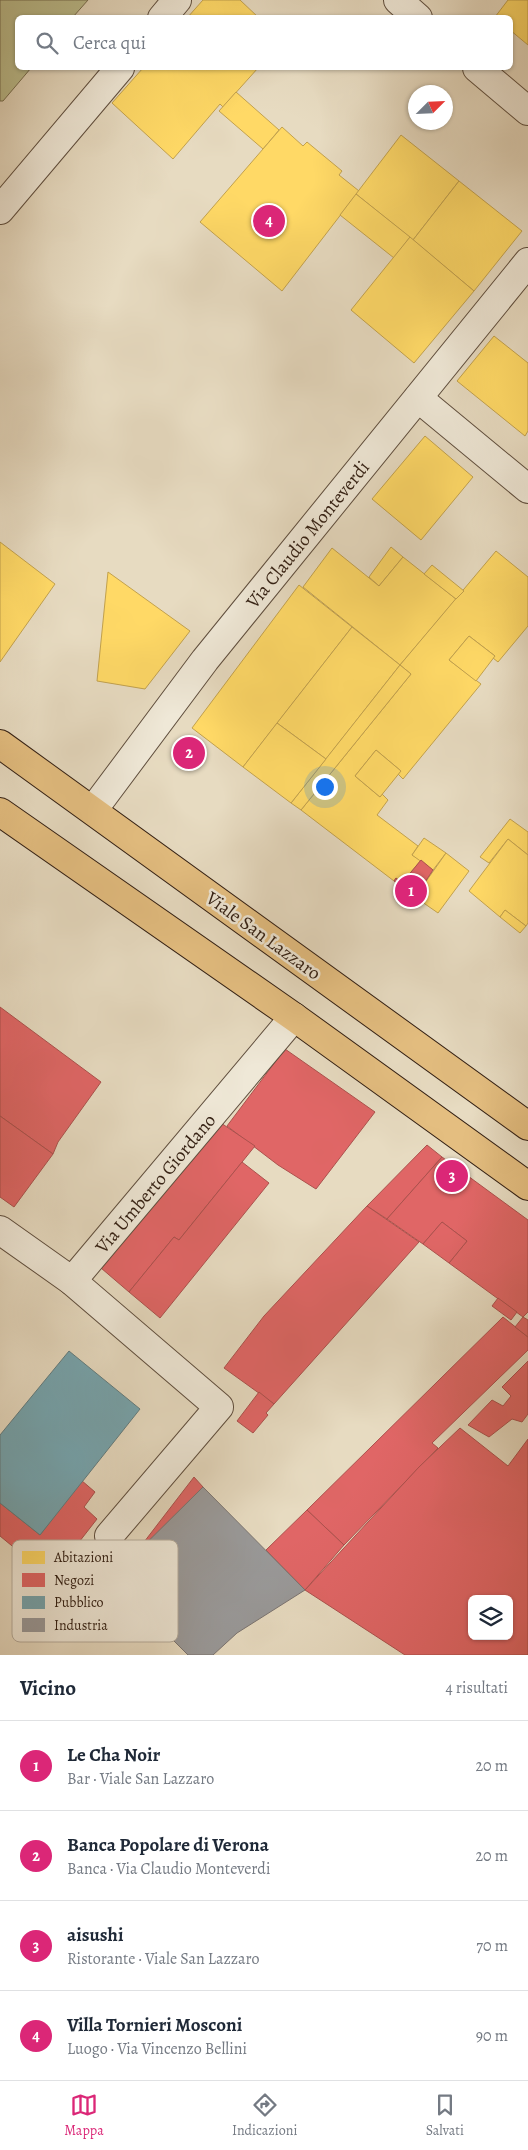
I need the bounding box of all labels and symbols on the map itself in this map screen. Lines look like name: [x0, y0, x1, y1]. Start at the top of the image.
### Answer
north arrow: [408, 85, 453, 130]
pin: 4: [253, 202, 285, 240]
street label: Via Claudio Monteverdi: [239, 455, 375, 615]
pin: 2: [173, 734, 205, 772]
your location: [312, 774, 338, 800]
pin: 1: [395, 872, 427, 910]
street label: Viale San Lazzaro: [200, 885, 326, 986]
street label: Via Umberto Giordano: [89, 1108, 222, 1260]
pin: 3: [436, 1157, 468, 1195]
legend: [12, 1540, 178, 1642]
text: Abitazioni: [53, 1548, 113, 1567]
text: Negozi: [54, 1571, 94, 1590]
text: Pubblico: [54, 1593, 104, 1612]
text: Industria: [54, 1616, 108, 1635]

